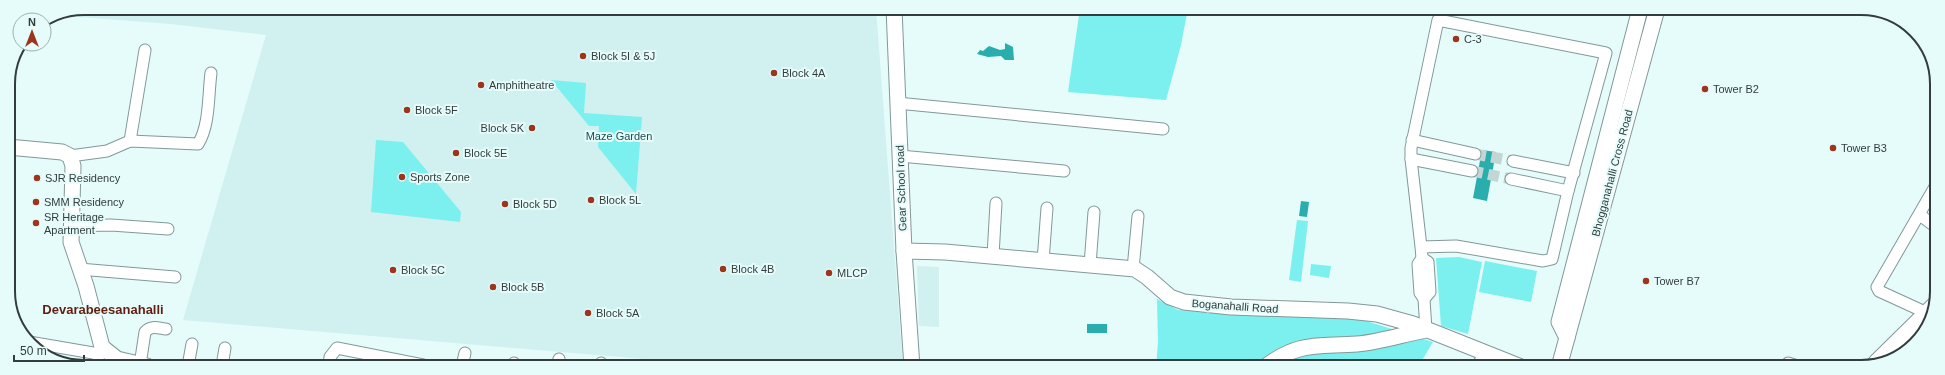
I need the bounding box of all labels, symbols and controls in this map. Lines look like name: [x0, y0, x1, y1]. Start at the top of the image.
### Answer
north arrow: [12, 12, 52, 52]
text: N: [28, 16, 36, 28]
place label: C-3: [1464, 33, 1482, 45]
marker: C-3: [1451, 34, 1461, 44]
place label: Block 5I & 5J: [591, 50, 655, 62]
marker: Block 5I & 5J: [578, 51, 588, 61]
place label: Block 4A: [782, 67, 826, 79]
marker: Block 4A: [769, 68, 779, 78]
place label: Amphitheatre: [489, 79, 554, 91]
marker: Amphitheatre: [476, 80, 486, 90]
place label: Tower B2: [1713, 83, 1759, 95]
marker: Tower B2: [1700, 84, 1710, 94]
place label: Block 5F: [415, 104, 458, 116]
marker: Block 5F: [402, 105, 412, 115]
street label: Bhogganahalli Cross Road: [1589, 108, 1635, 238]
place label: Block 5K: [481, 122, 525, 134]
marker: Block 5K: [527, 123, 537, 133]
park label: Maze Garden: [586, 130, 652, 142]
place label: Tower B3: [1841, 142, 1887, 154]
marker: Tower B3: [1828, 143, 1838, 153]
street label: Gear School road: [893, 145, 909, 231]
place label: Block 5E: [464, 147, 507, 159]
marker: Block 5E: [451, 148, 461, 158]
place label: Sports Zone: [410, 171, 470, 183]
place label: SJR Residency: [45, 172, 121, 184]
marker: Sports Zone: [397, 172, 407, 182]
marker: SJR Residency: [32, 173, 42, 183]
place label: Block 5L: [599, 194, 641, 206]
marker: Block 5L: [586, 195, 596, 205]
place label: SMM Residency: [44, 196, 125, 208]
marker: SMM Residency: [31, 197, 41, 207]
place label: Block 5D: [513, 198, 557, 210]
marker: Block 5D: [500, 199, 510, 209]
place label: SR Heritage Apartment: [44, 211, 104, 236]
marker: SR Heritage Apartment: [31, 218, 41, 228]
place label: Block 4B: [731, 263, 774, 275]
place label: Block 5C: [401, 264, 445, 276]
marker: Block 4B: [718, 264, 728, 274]
marker: Block 5C: [388, 265, 398, 275]
place label: MLCP: [837, 267, 868, 279]
marker: MLCP: [824, 268, 834, 278]
place label: Tower B7: [1654, 275, 1700, 287]
marker: Tower B7: [1641, 276, 1651, 286]
place label: Block 5B: [501, 281, 544, 293]
marker: Block 5B: [488, 282, 498, 292]
street label: Boganahalli Road: [1191, 297, 1279, 315]
district label: Devarabeesanahalli: [42, 302, 164, 317]
place label: Block 5A: [596, 307, 640, 319]
marker: Block 5A: [583, 308, 593, 318]
scale bar: [14, 337, 84, 363]
text: 50 m: [20, 344, 47, 358]

